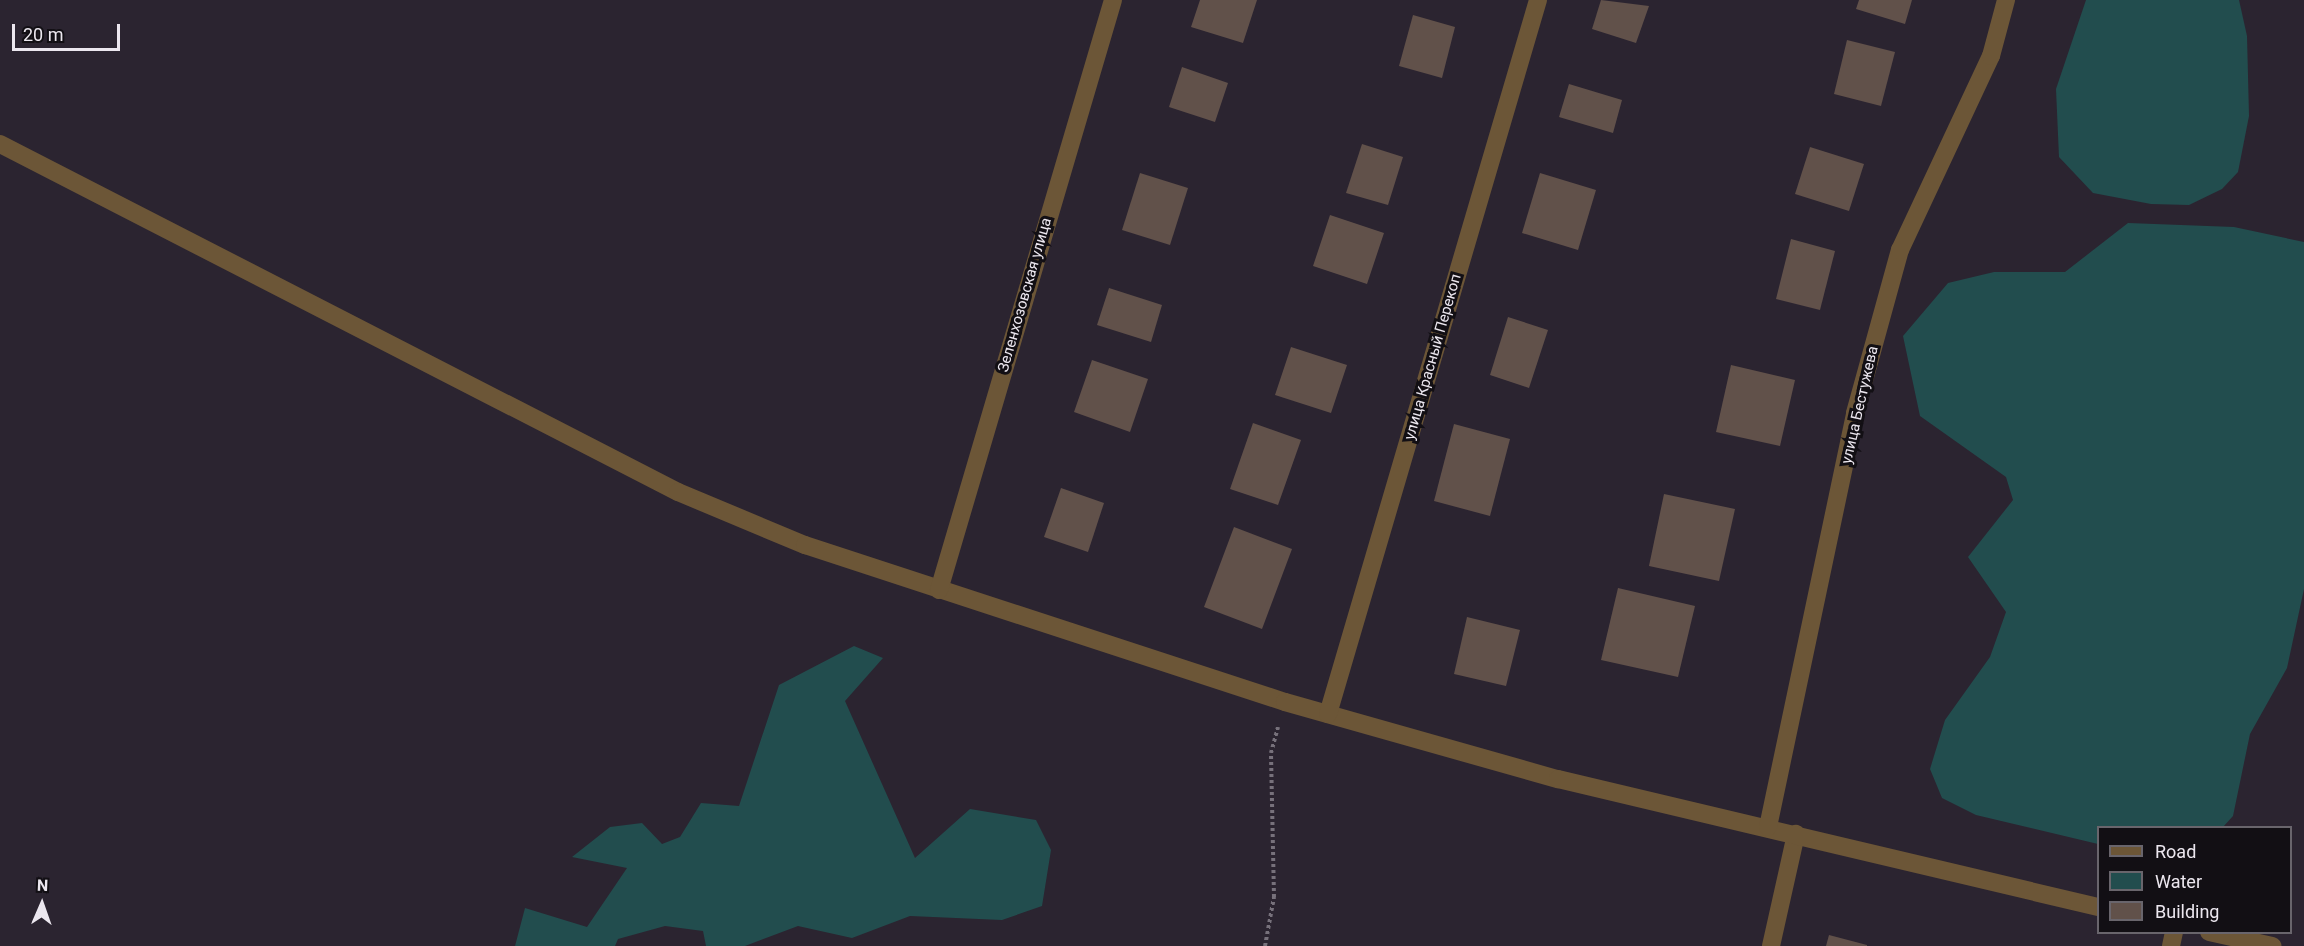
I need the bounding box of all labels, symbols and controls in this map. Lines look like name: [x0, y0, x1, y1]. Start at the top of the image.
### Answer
scale bar: [15, 12, 123, 50]
text: 20 m: [23, 24, 63, 45]
street label: Зеленхозовская улица: [994, 216, 1056, 374]
street label: улица Красный Перекоп: [1401, 272, 1465, 442]
street label: улица Бестужева: [1838, 344, 1882, 466]
legend: [2097, 826, 2292, 934]
text: Road: [2155, 841, 2196, 862]
text: Water: [2155, 871, 2202, 892]
north arrow: [12, 874, 72, 934]
text: N: [37, 876, 49, 895]
text: Building: [2155, 901, 2219, 922]

